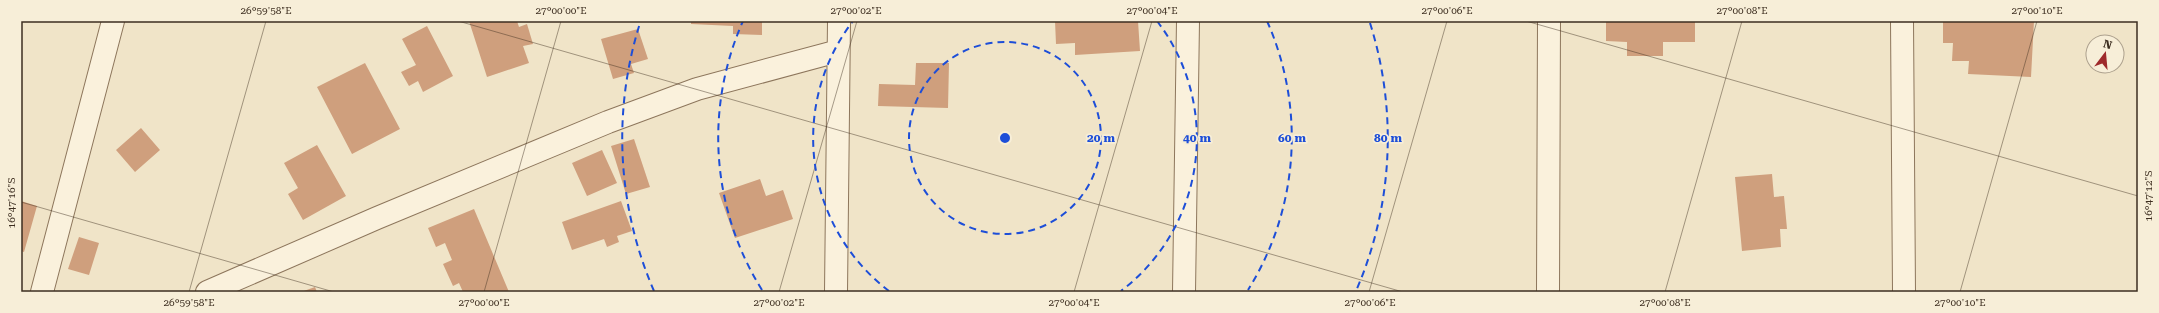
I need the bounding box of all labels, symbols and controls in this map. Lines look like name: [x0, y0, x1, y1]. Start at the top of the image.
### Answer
text: 26°59'58"E: [240, 5, 292, 16]
text: 27°00'00"E: [535, 5, 587, 16]
text: 27°00'02"E: [830, 5, 882, 16]
text: 27°00'04"E: [1126, 5, 1178, 16]
text: 27°00'06"E: [1421, 5, 1473, 16]
text: 27°00'08"E: [1716, 5, 1768, 16]
text: 27°00'10"E: [2011, 5, 2063, 16]
north arrow: [2085, 34, 2125, 74]
text: N: [2102, 37, 2114, 52]
centre of rings: [998, 131, 1012, 145]
text: 20 m: [1087, 131, 1115, 145]
text: 40 m: [1183, 131, 1211, 145]
text: 60 m: [1278, 131, 1306, 145]
text: 80 m: [1374, 131, 1402, 145]
text: 16°47'12"S: [2143, 171, 2154, 221]
text: 16°47'16"S: [6, 178, 17, 228]
text: 26°59'58"E: [163, 297, 215, 308]
text: 27°00'00"E: [458, 297, 510, 308]
text: 27°00'02"E: [753, 297, 805, 308]
text: 27°00'04"E: [1048, 297, 1100, 308]
text: 27°00'06"E: [1344, 297, 1396, 308]
text: 27°00'08"E: [1639, 297, 1691, 308]
text: 27°00'10"E: [1934, 297, 1986, 308]

